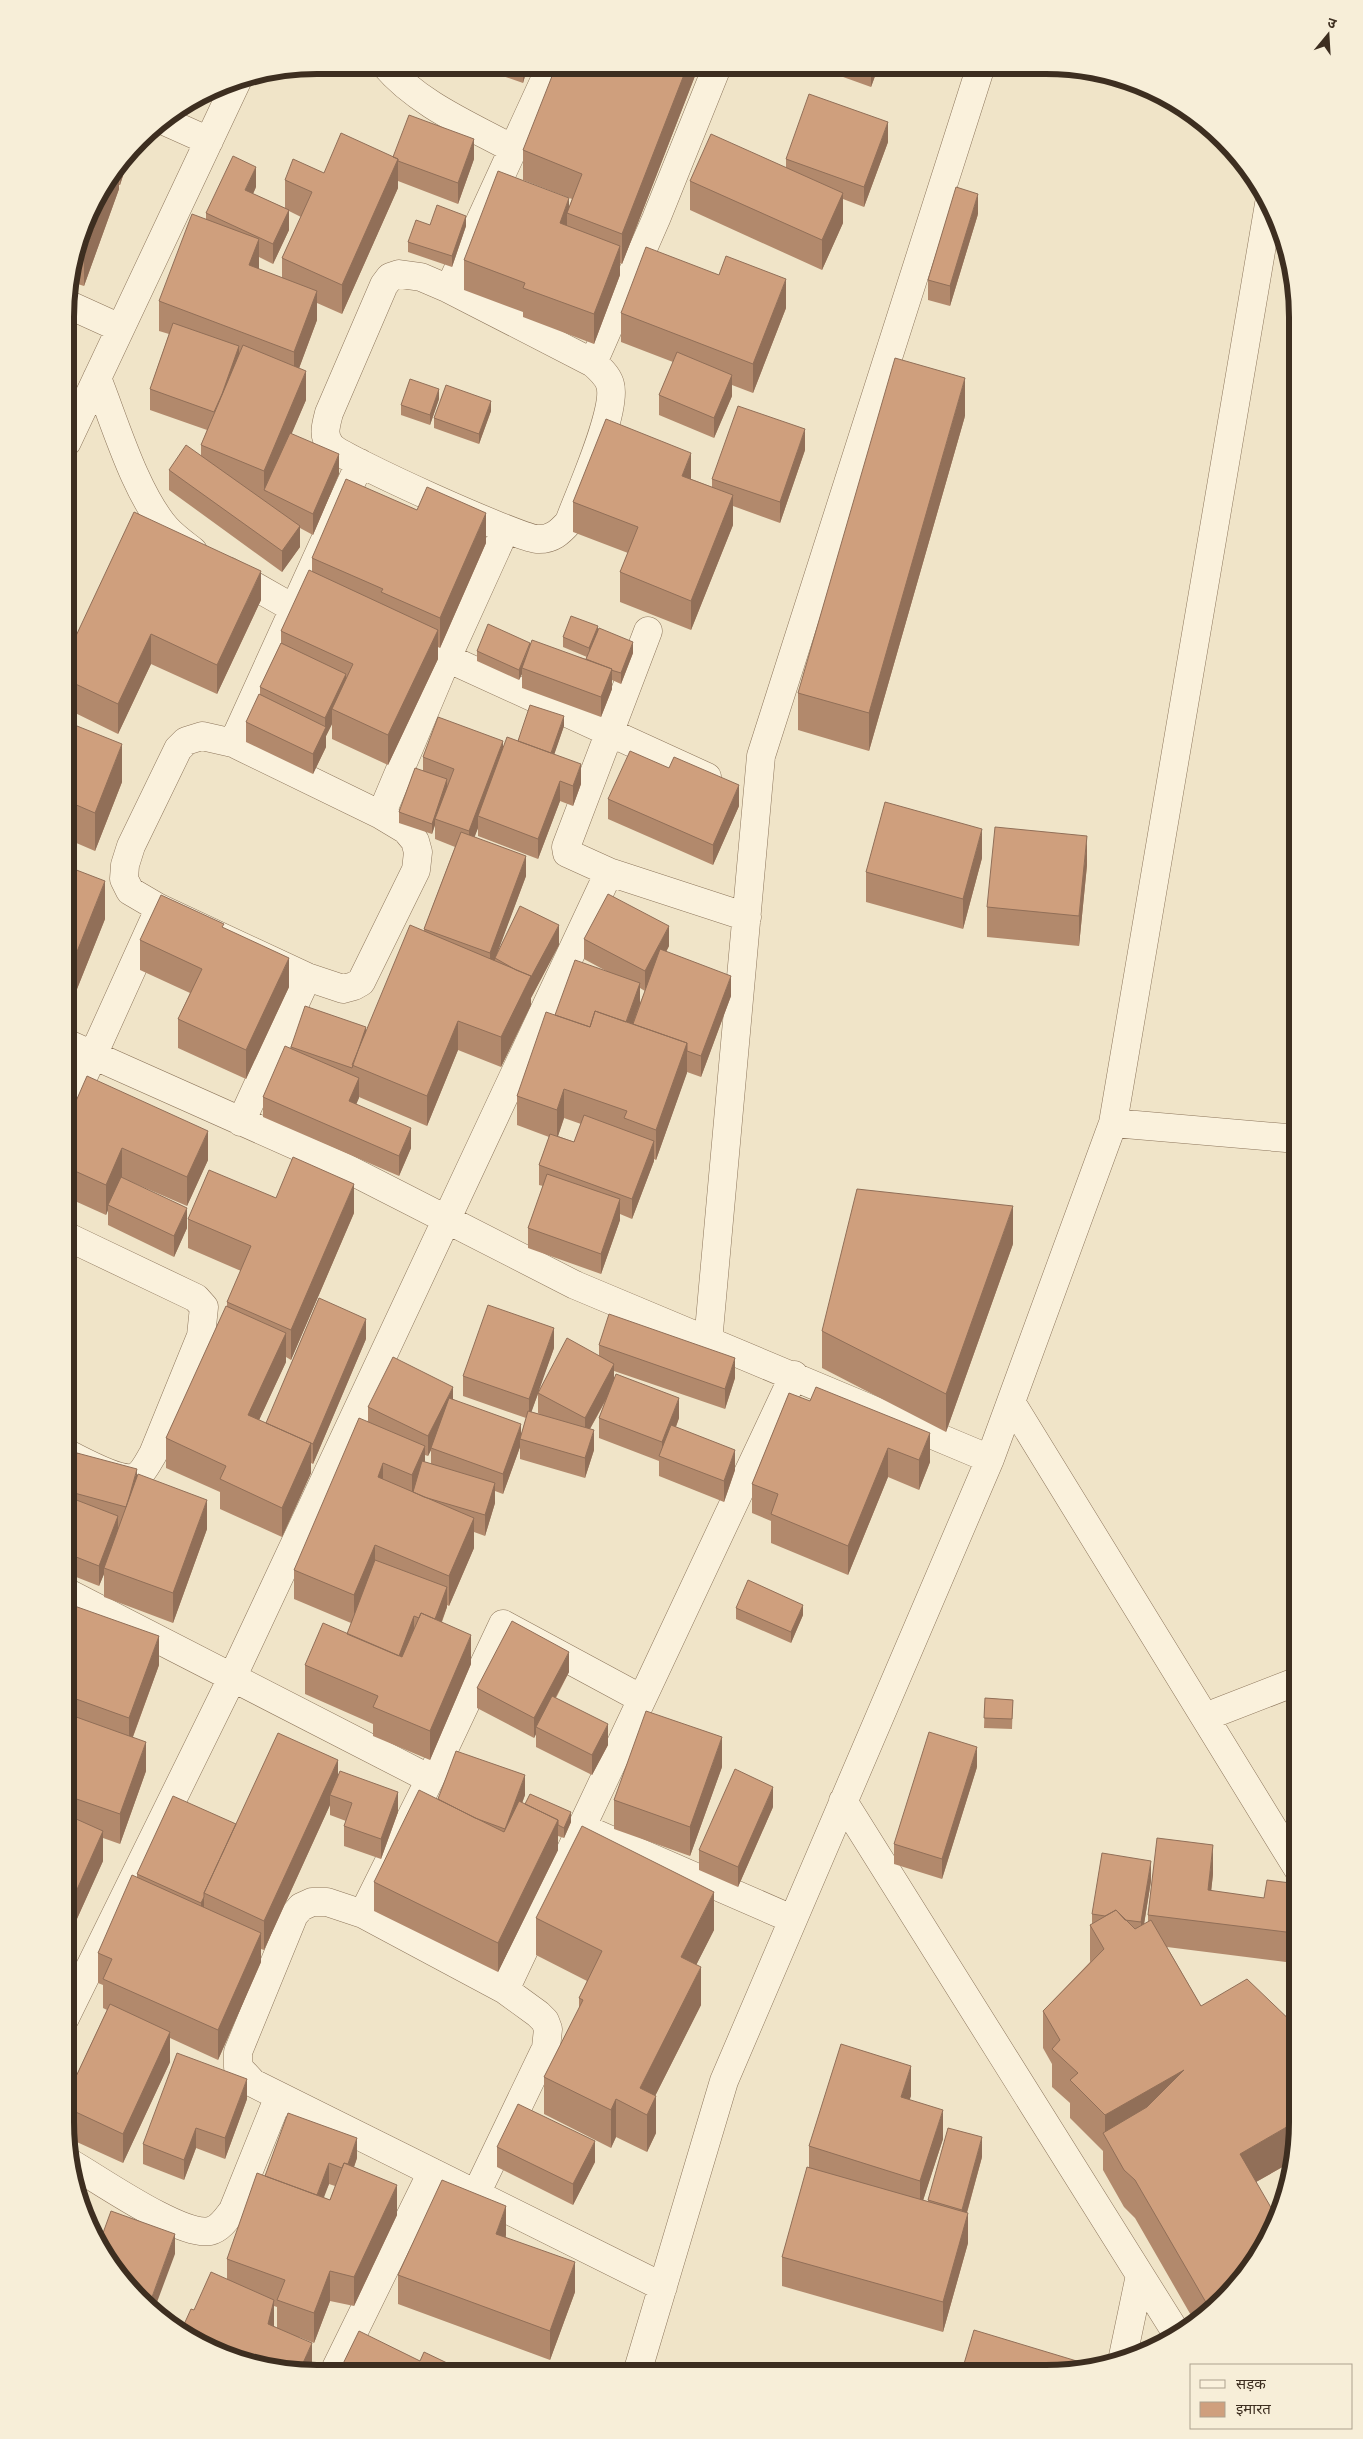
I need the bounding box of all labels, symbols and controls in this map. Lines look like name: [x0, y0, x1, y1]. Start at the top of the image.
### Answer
north arrow: [1303, 10, 1353, 60]
text: उ: [1325, 12, 1340, 35]
legend: [1190, 2364, 1353, 2429]
text: सड़क: [1236, 2373, 1266, 2396]
text: इमारत: [1236, 2398, 1271, 2421]

